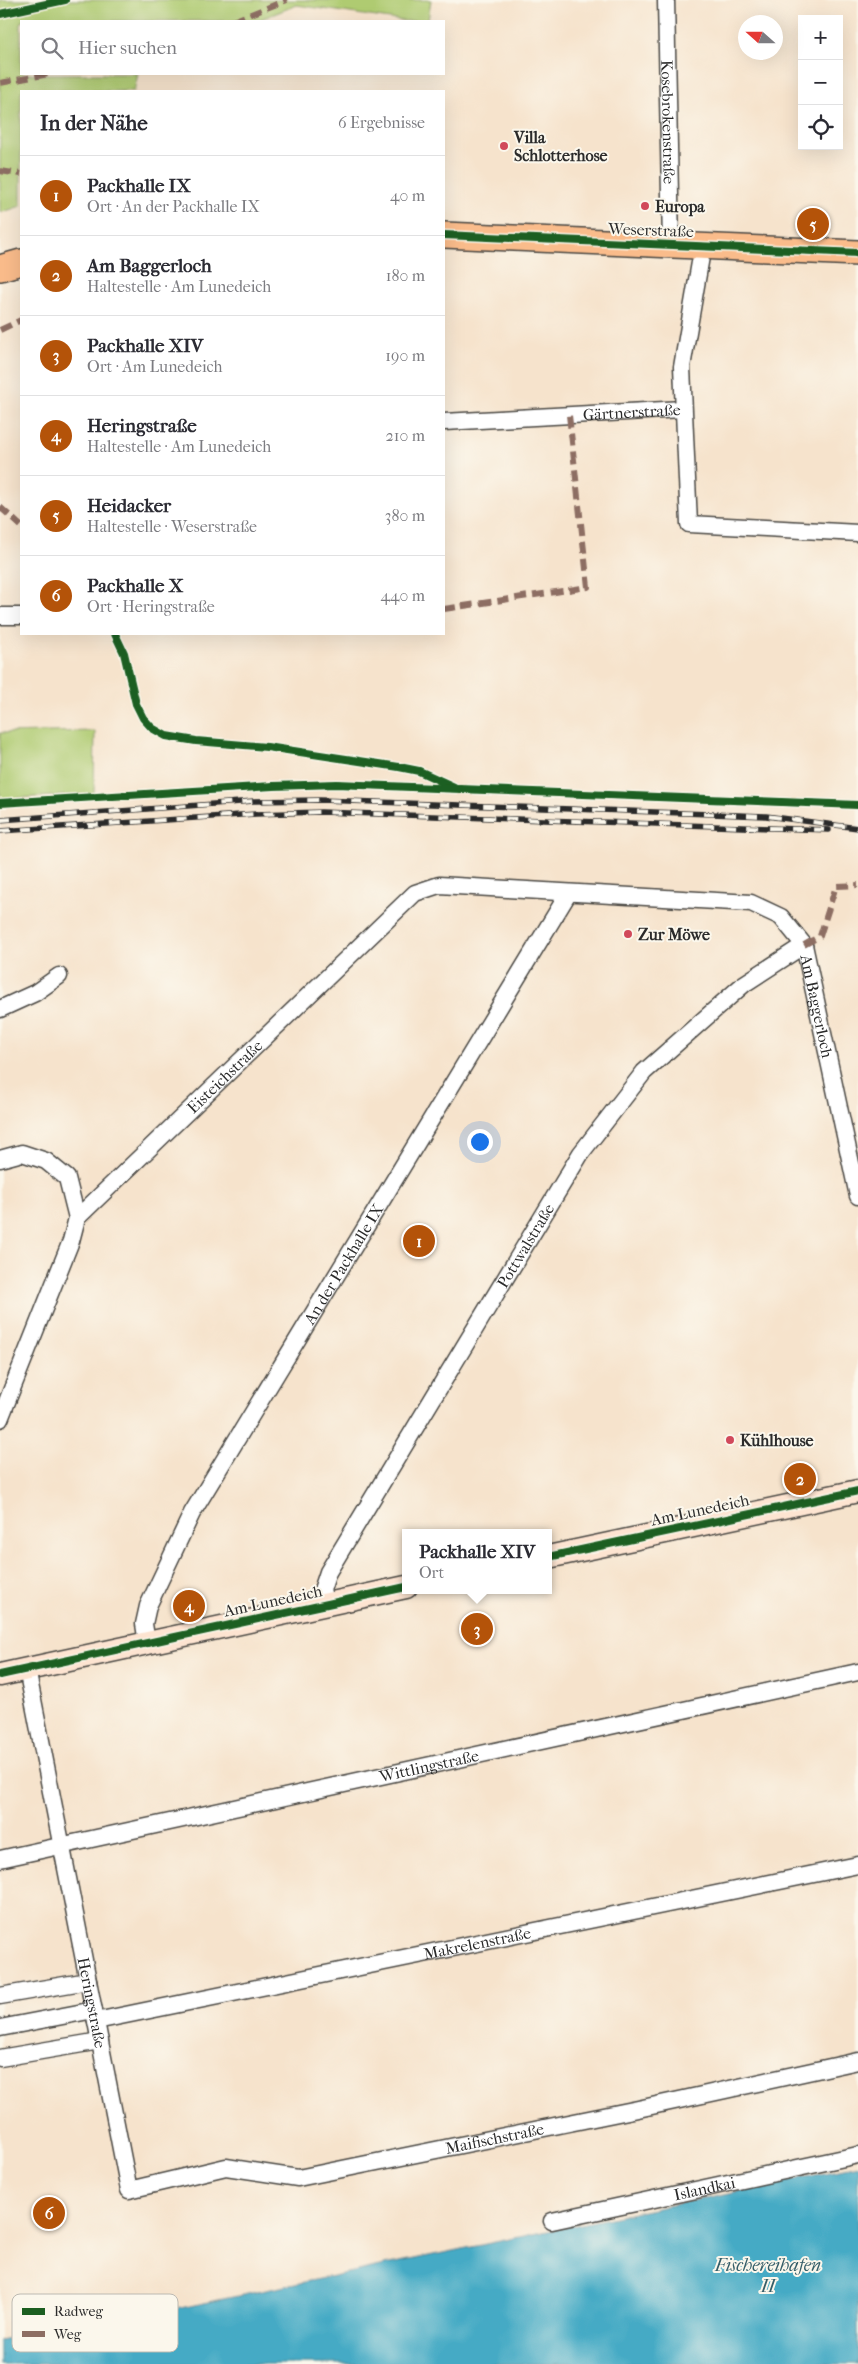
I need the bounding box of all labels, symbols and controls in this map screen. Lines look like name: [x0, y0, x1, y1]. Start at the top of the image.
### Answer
north arrow: [738, 15, 783, 60]
map controls: [798, 15, 843, 150]
button: +: [798, 15, 843, 60]
search box: [20, 20, 445, 75]
icon: search: [38, 34, 66, 62]
text: Hier suchen: [78, 37, 177, 59]
street label: Kosebrokenstraße: [658, 60, 679, 184]
button: −: [798, 60, 843, 105]
button: locate: [798, 105, 843, 150]
text: In der Nähe: [40, 111, 148, 135]
text: 6 Ergebnisse: [338, 113, 425, 132]
place label: Villa Schlotterhose: [513, 128, 608, 165]
marker: Villa Schlotterhose: [498, 140, 510, 152]
text: Packhalle IX: [87, 175, 191, 197]
text: 1: [53, 186, 59, 205]
text: 40 m: [390, 186, 425, 205]
text: Ort · An der Packhalle IX: [87, 197, 260, 216]
place label: Europa: [655, 197, 705, 217]
marker: Europa: [639, 200, 651, 212]
pin: 5: [797, 205, 829, 243]
street label: Weserstraße: [607, 219, 694, 241]
text: Am Baggerloch: [87, 255, 212, 277]
text: 2: [52, 266, 60, 285]
text: 180 m: [386, 266, 425, 285]
text: Haltestelle · Am Lunedeich: [87, 277, 271, 296]
text: Packhalle XIV: [87, 335, 203, 357]
text: 3: [53, 346, 59, 365]
text: 190 m: [385, 346, 425, 365]
text: Ort · Am Lunedeich: [87, 357, 223, 376]
street label: Gärtnerstraße: [582, 400, 681, 424]
text: Heringstraße: [87, 415, 197, 437]
text: 4: [51, 426, 61, 445]
text: 210 m: [386, 426, 425, 445]
text: Haltestelle · Am Lunedeich: [87, 437, 271, 456]
text: Heidacker: [87, 495, 171, 517]
text: 5: [53, 506, 59, 525]
text: 380 m: [385, 506, 425, 525]
text: Haltestelle · Weserstraße: [87, 517, 257, 536]
text: Packhalle X: [87, 575, 183, 597]
text: 6: [52, 586, 60, 605]
text: 440 m: [380, 586, 425, 605]
text: Ort · Heringstraße: [87, 597, 215, 616]
place label: Zur Möwe: [638, 925, 710, 944]
marker: Zur Möwe: [622, 928, 634, 940]
street label: Am Baggerloch: [797, 952, 837, 1060]
street label: Eisteichstraße: [183, 1036, 266, 1117]
your location: [467, 1129, 493, 1155]
street label: An der Packhalle IX: [299, 1200, 387, 1328]
street label: Pottwalstraße: [493, 1200, 558, 1291]
pin: 1: [403, 1222, 435, 1260]
place label: Kühlhouse: [740, 1431, 814, 1450]
marker: Kühlhouse: [724, 1434, 736, 1446]
pin: 2: [784, 1460, 816, 1498]
street label: Am Lunedeich: [648, 1490, 751, 1530]
popup: [402, 1529, 552, 1594]
text: Packhalle XIV: [419, 1541, 535, 1563]
text: Ort: [419, 1563, 444, 1582]
street label: Am Lunedeich: [221, 1581, 324, 1621]
pin: 4: [173, 1587, 205, 1625]
pin: 3: [461, 1610, 493, 1648]
street label: Wittlingstraße: [376, 1745, 480, 1786]
street label: Makrelenstraße: [422, 1923, 532, 1963]
street label: Heringstraße: [74, 1956, 111, 2050]
street label: Maifischstraße: [444, 2119, 546, 2157]
street label: Islandkai: [672, 2172, 737, 2204]
pin: 6: [33, 2194, 65, 2232]
water label: Fischereihafen II: [714, 2255, 821, 2297]
legend: [12, 2294, 178, 2352]
text: Radweg: [54, 2303, 103, 2320]
text: Weg: [53, 2326, 82, 2343]

